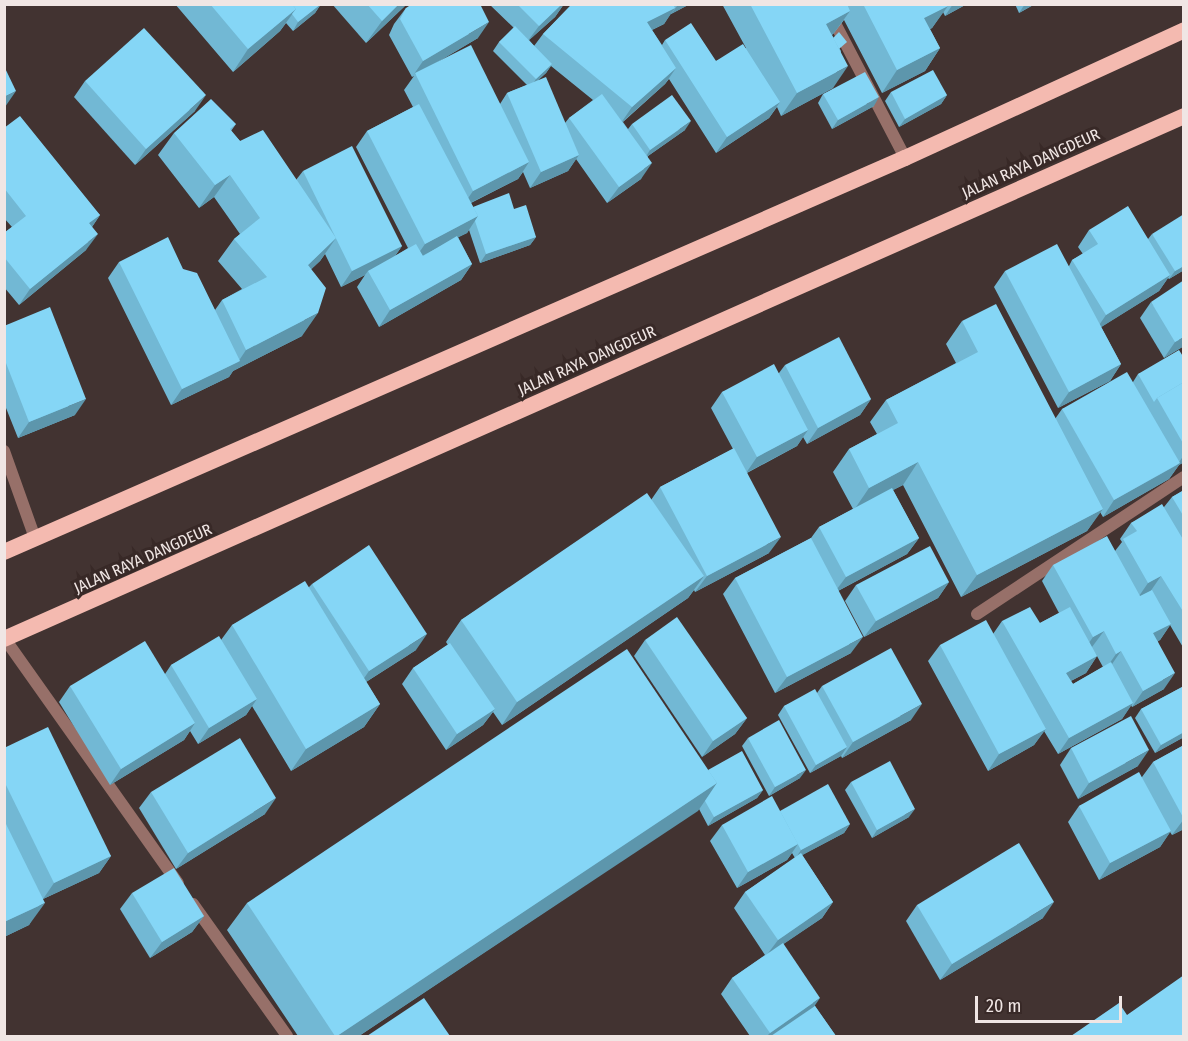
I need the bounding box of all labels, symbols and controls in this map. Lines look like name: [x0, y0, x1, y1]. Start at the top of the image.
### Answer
street label: JALAN RAYA DANGDEUR: [959, 125, 1103, 203]
street label: JALAN RAYA DANGDEUR: [515, 322, 659, 400]
street label: JALAN RAYA DANGDEUR: [71, 520, 215, 598]
scale bar: [978, 984, 1125, 1022]
text: 20 m: [986, 995, 1021, 1017]

